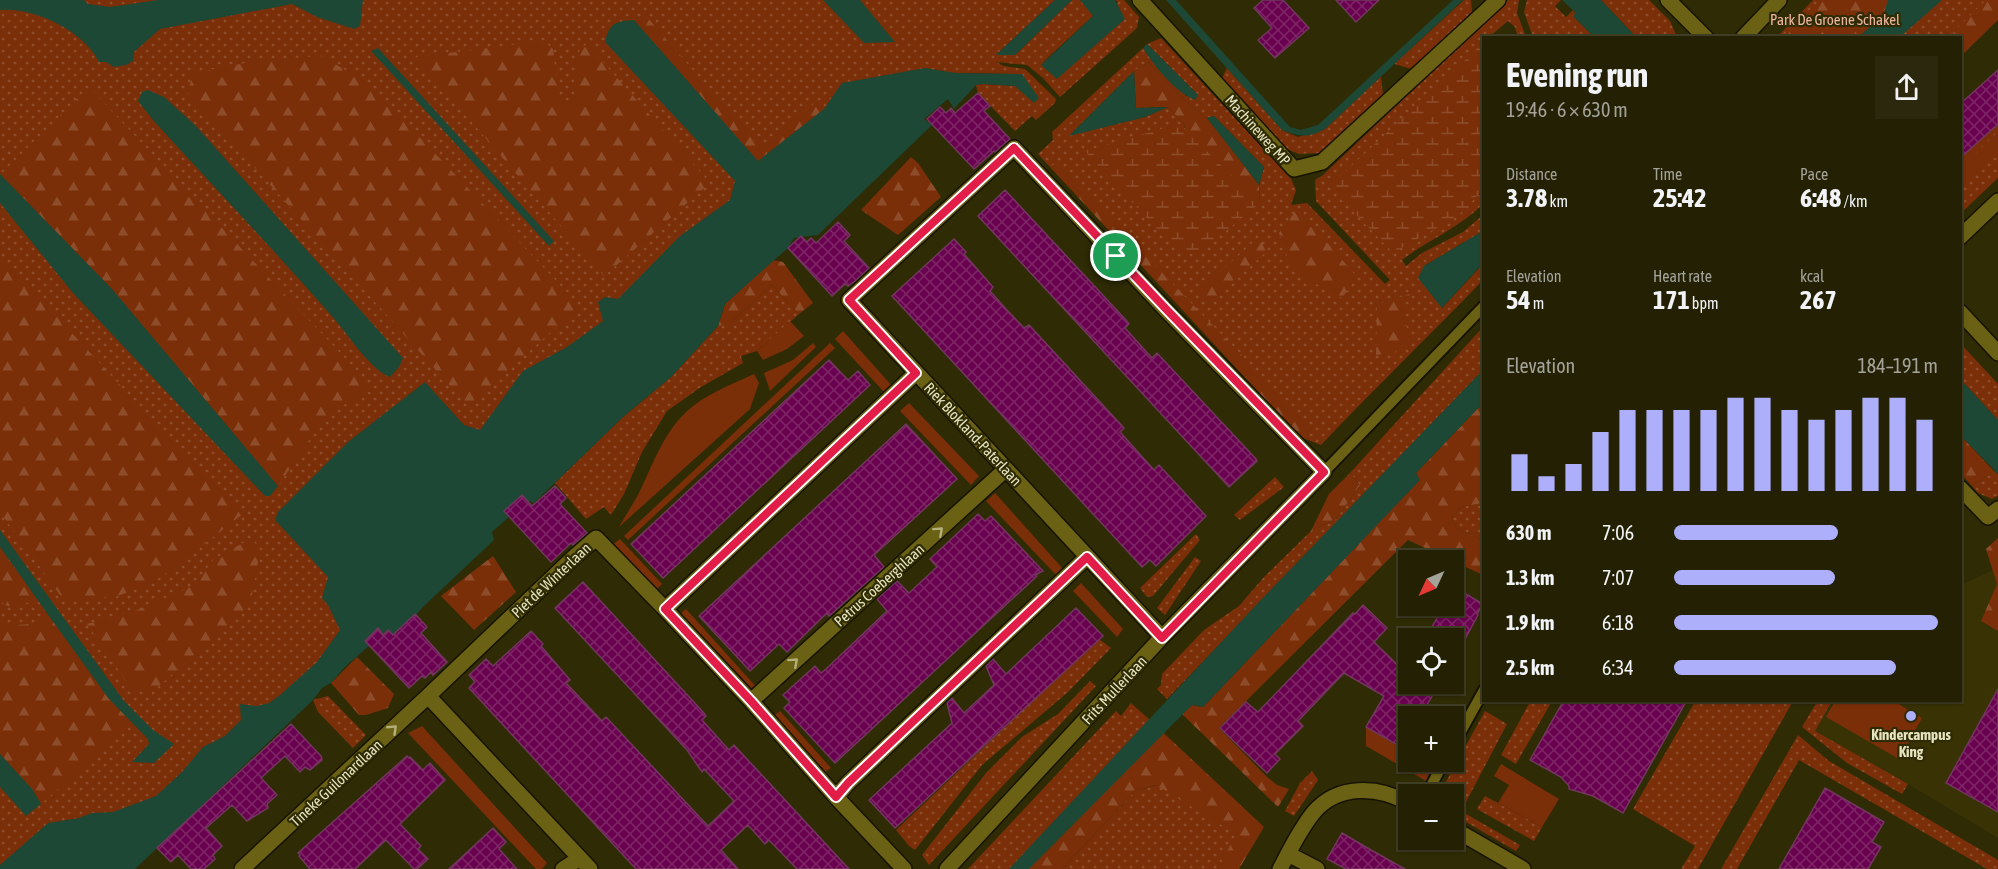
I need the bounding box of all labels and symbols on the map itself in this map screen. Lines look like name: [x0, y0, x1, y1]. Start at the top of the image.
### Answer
park label: Park De Groene Schakel: [1770, 11, 1900, 28]
street label: Machineweg MP: [1222, 91, 1294, 169]
pin: [1090, 230, 1141, 281]
street label: Riek Blokland-Paterlaan: [921, 379, 1025, 489]
one-way arrow: [932, 527, 942, 538]
street label: Piet de Winterlaan: [508, 539, 594, 621]
street label: Petrus Coeberghlaan: [831, 540, 927, 630]
north arrow: [1398, 550, 1464, 616]
street label: Frits Mullerlaan: [1078, 652, 1150, 728]
one-way arrow: [788, 658, 798, 669]
marker: Kindercampus King: [1904, 709, 1918, 723]
one-way arrow: [386, 726, 397, 737]
place label: Kindercampus King: [1871, 726, 1951, 760]
street label: Tineke Guilonardlaan: [287, 736, 385, 830]

